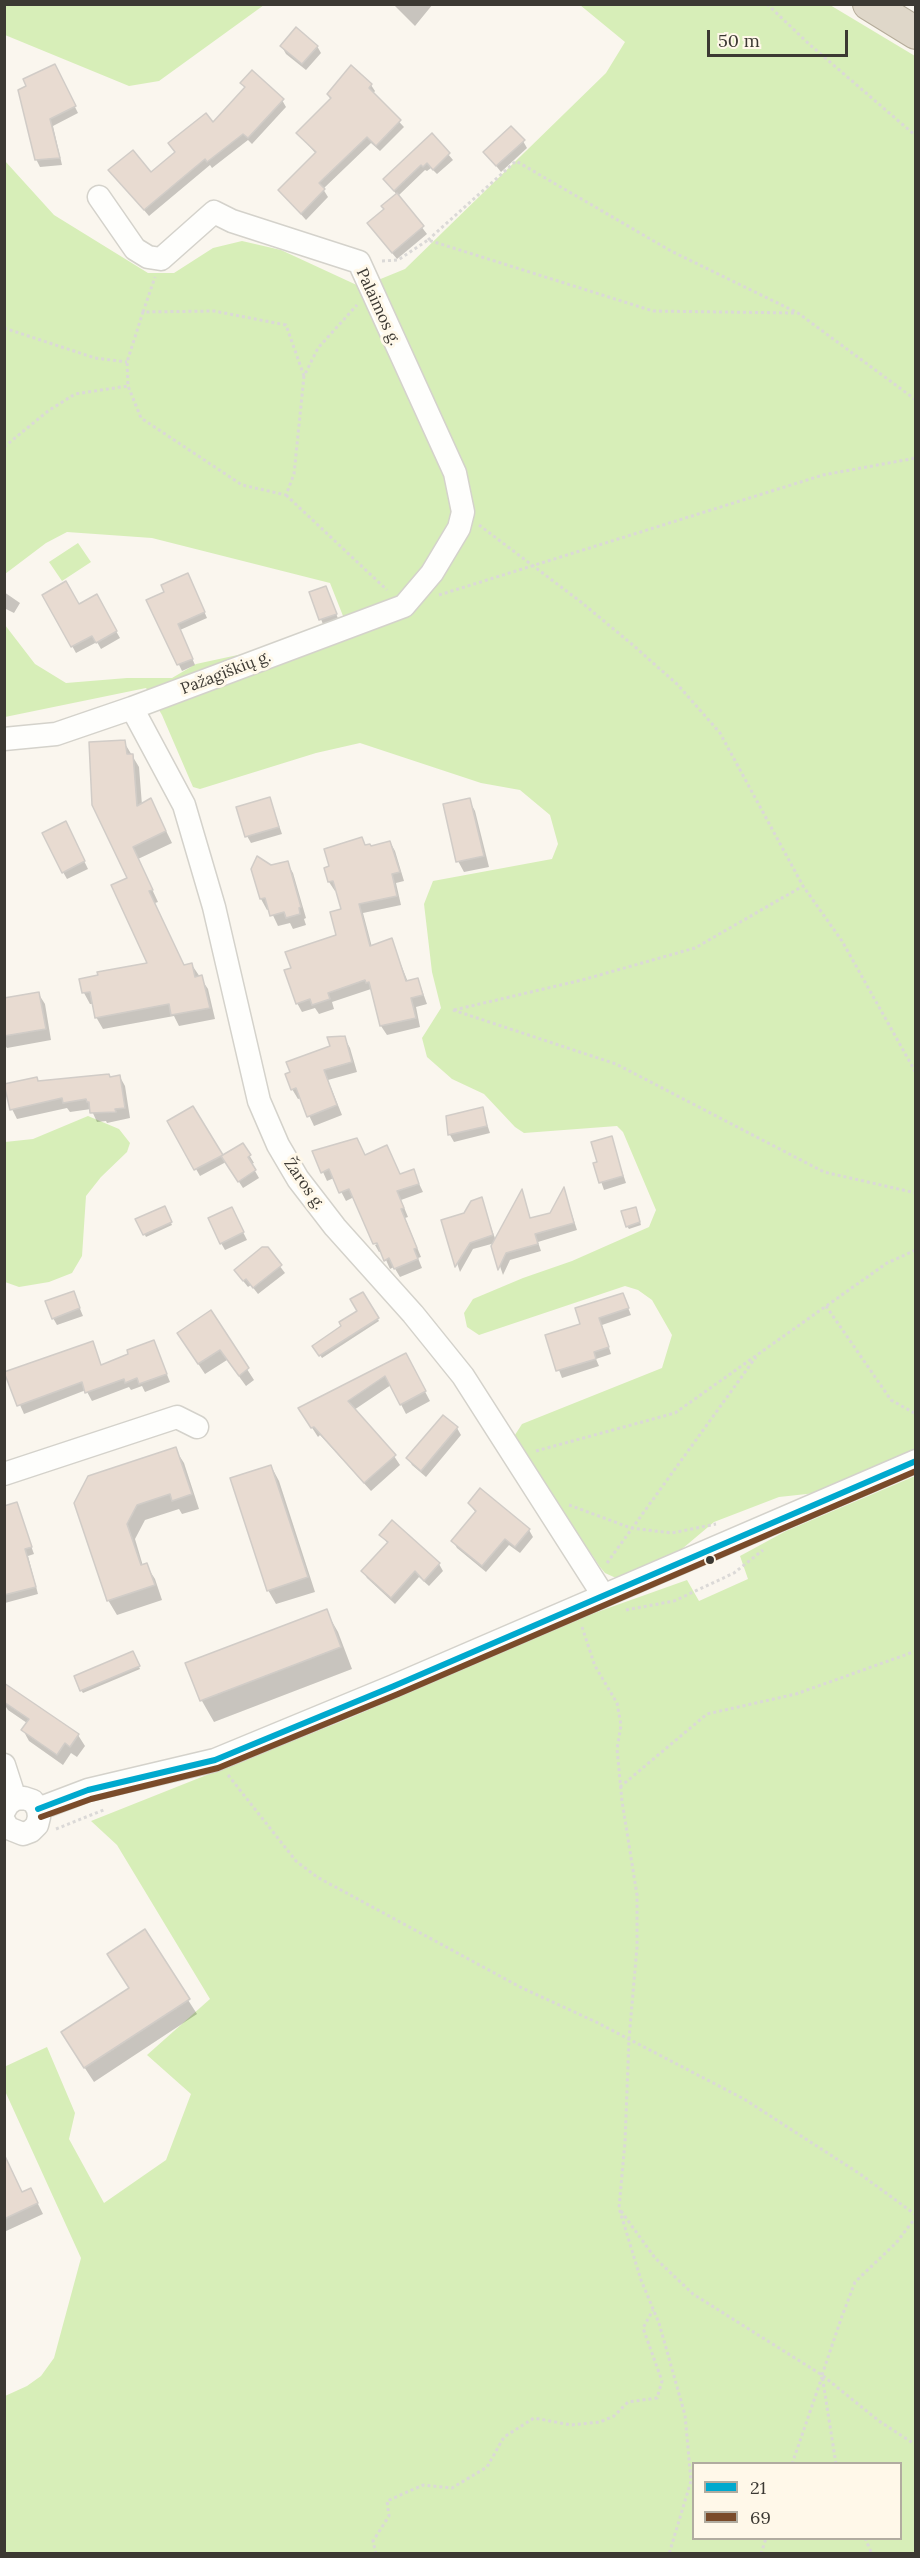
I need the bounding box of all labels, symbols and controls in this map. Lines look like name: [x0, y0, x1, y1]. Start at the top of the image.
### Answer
scale bar: [710, 18, 851, 56]
text: 50 m: [718, 29, 760, 52]
street label: Palaimos g.: [352, 265, 404, 349]
street label: Pažagiškių g.: [178, 647, 274, 699]
street label: Žaros g.: [279, 1154, 329, 1214]
unlabelled marker: [704, 1554, 716, 1566]
legend: [692, 2462, 902, 2540]
text: 21: [750, 2476, 766, 2499]
text: 69: [750, 2506, 771, 2529]

